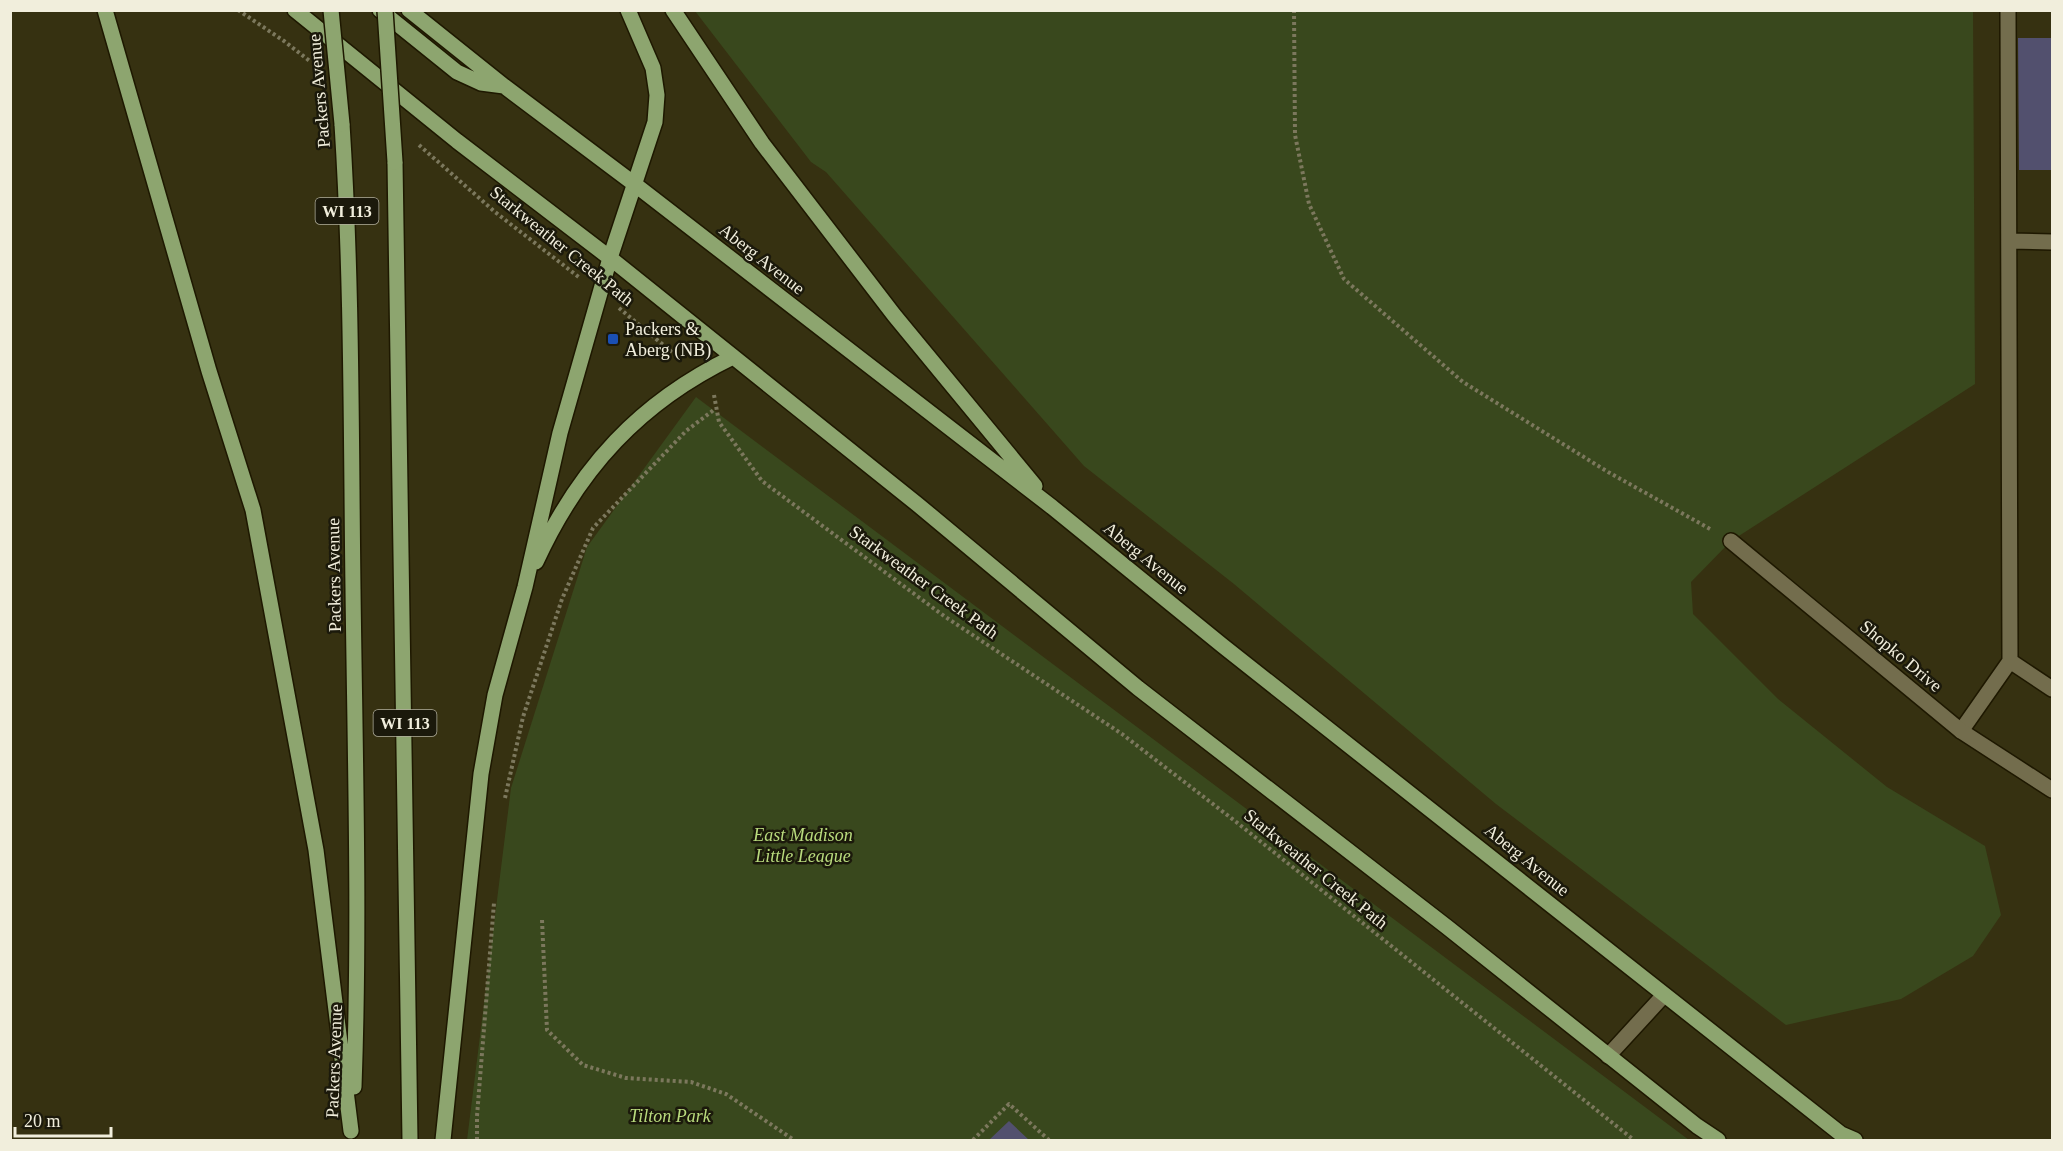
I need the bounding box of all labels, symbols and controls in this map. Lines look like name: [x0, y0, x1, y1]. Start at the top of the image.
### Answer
street label: Packers Avenue: [304, 33, 334, 149]
street label: Starkweather Creek Path: [486, 182, 638, 310]
road number: WI 113: [316, 198, 378, 224]
street label: Aberg Avenue: [715, 219, 809, 299]
place label: Packers & Aberg (NB): [625, 319, 711, 361]
marker: Packers & Aberg (NB): [606, 332, 620, 346]
street label: Packers Avenue: [323, 518, 345, 632]
street label: Aberg Avenue: [1100, 518, 1192, 598]
street label: Starkweather Creek Path: [846, 521, 1002, 643]
street label: Shopko Drive: [1856, 616, 1946, 696]
road number: WI 113: [374, 710, 436, 736]
street label: Starkweather Creek Path: [1240, 805, 1392, 933]
street label: Aberg Avenue: [1481, 820, 1573, 900]
park label: East Madison Little League: [752, 825, 853, 866]
street label: Packers Avenue: [322, 1004, 346, 1118]
scale bar: [15, 1100, 111, 1138]
park label: Tilton Park: [629, 1106, 712, 1126]
text: 20 m: [24, 1111, 61, 1131]

